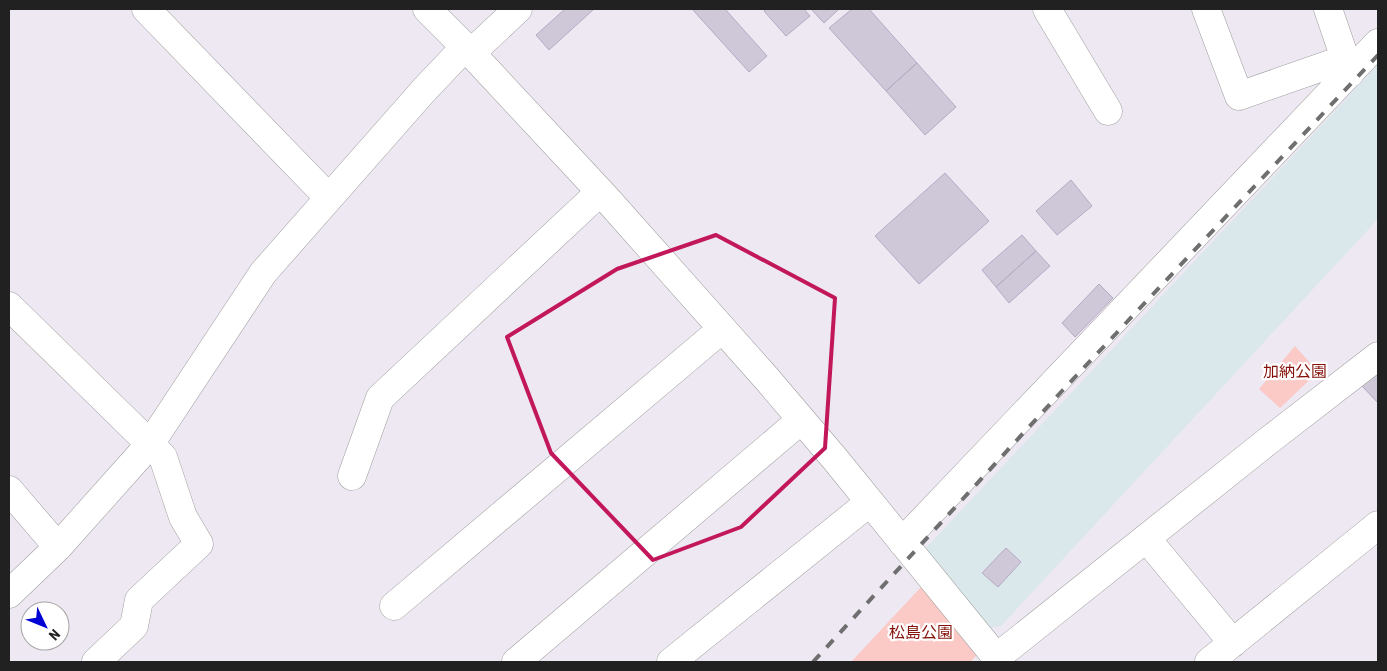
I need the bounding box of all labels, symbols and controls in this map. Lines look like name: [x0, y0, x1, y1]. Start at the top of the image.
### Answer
park label: 加納公園: [1263, 362, 1327, 381]
north arrow: [20, 601, 70, 651]
park label: 松島公園: [889, 623, 953, 642]
text: N: [46, 626, 63, 643]

